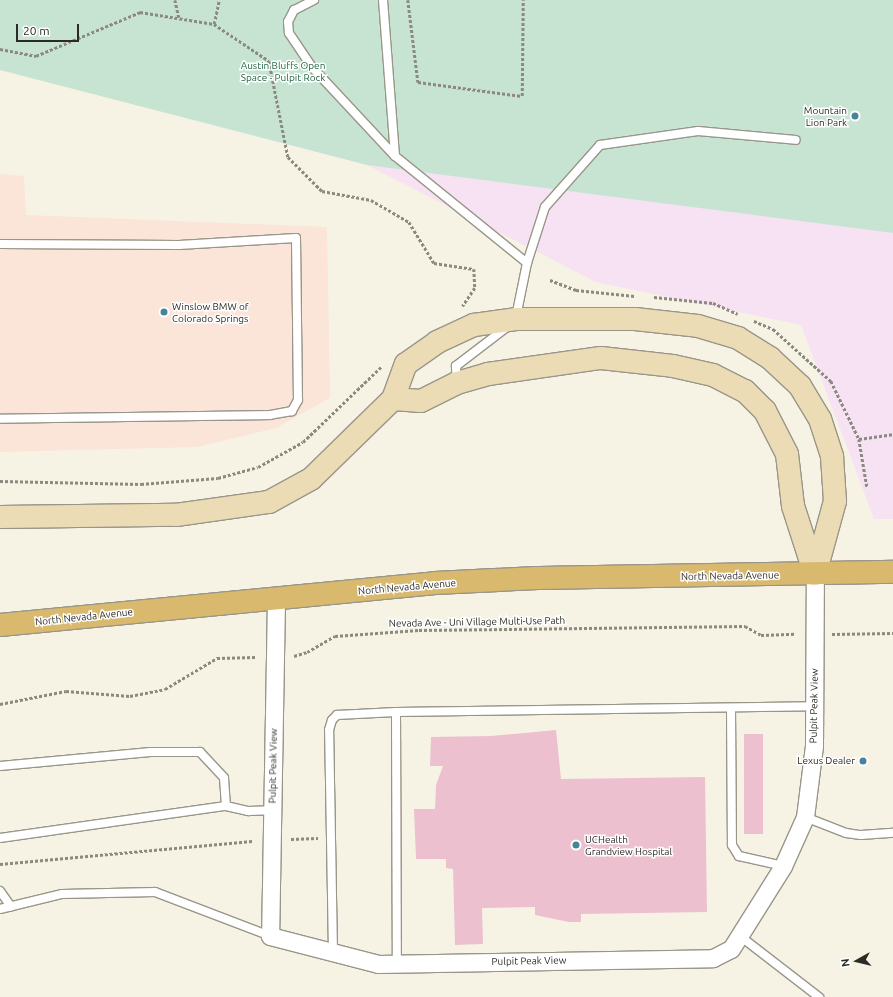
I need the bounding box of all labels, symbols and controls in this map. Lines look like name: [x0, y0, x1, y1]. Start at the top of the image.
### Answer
scale bar: [18, 16, 81, 42]
text: 20 m: [23, 24, 50, 37]
park label: Austin Bluffs Open Space - Pulpit Rock: [241, 59, 325, 82]
place label: Mountain Lion Park: [804, 104, 847, 128]
marker: Mountain Lion Park: [850, 111, 860, 121]
place label: Winslow BMW of Colorado Springs: [172, 300, 249, 324]
marker: Winslow BMW of Colorado Springs: [159, 307, 169, 317]
street label: North Nevada Avenue: [681, 569, 779, 583]
street label: North Nevada Avenue: [357, 577, 457, 597]
street label: North Nevada Avenue: [34, 606, 134, 628]
street label: Nevada Ave - Uni Village Multi-Use Path: [389, 614, 565, 630]
street label: Pulpit Peak View: [807, 668, 821, 744]
street label: Pulpit Peak View: [266, 728, 280, 804]
place label: Lexus Dealer: [797, 755, 855, 767]
marker: Lexus Dealer: [858, 756, 868, 766]
place label: UCHealth Grandview Hospital: [585, 833, 672, 856]
marker: UCHealth Grandview Hospital: [570, 839, 582, 851]
north arrow: [837, 941, 877, 981]
street label: Pulpit Peak View: [491, 954, 567, 968]
text: N: [839, 958, 852, 968]

